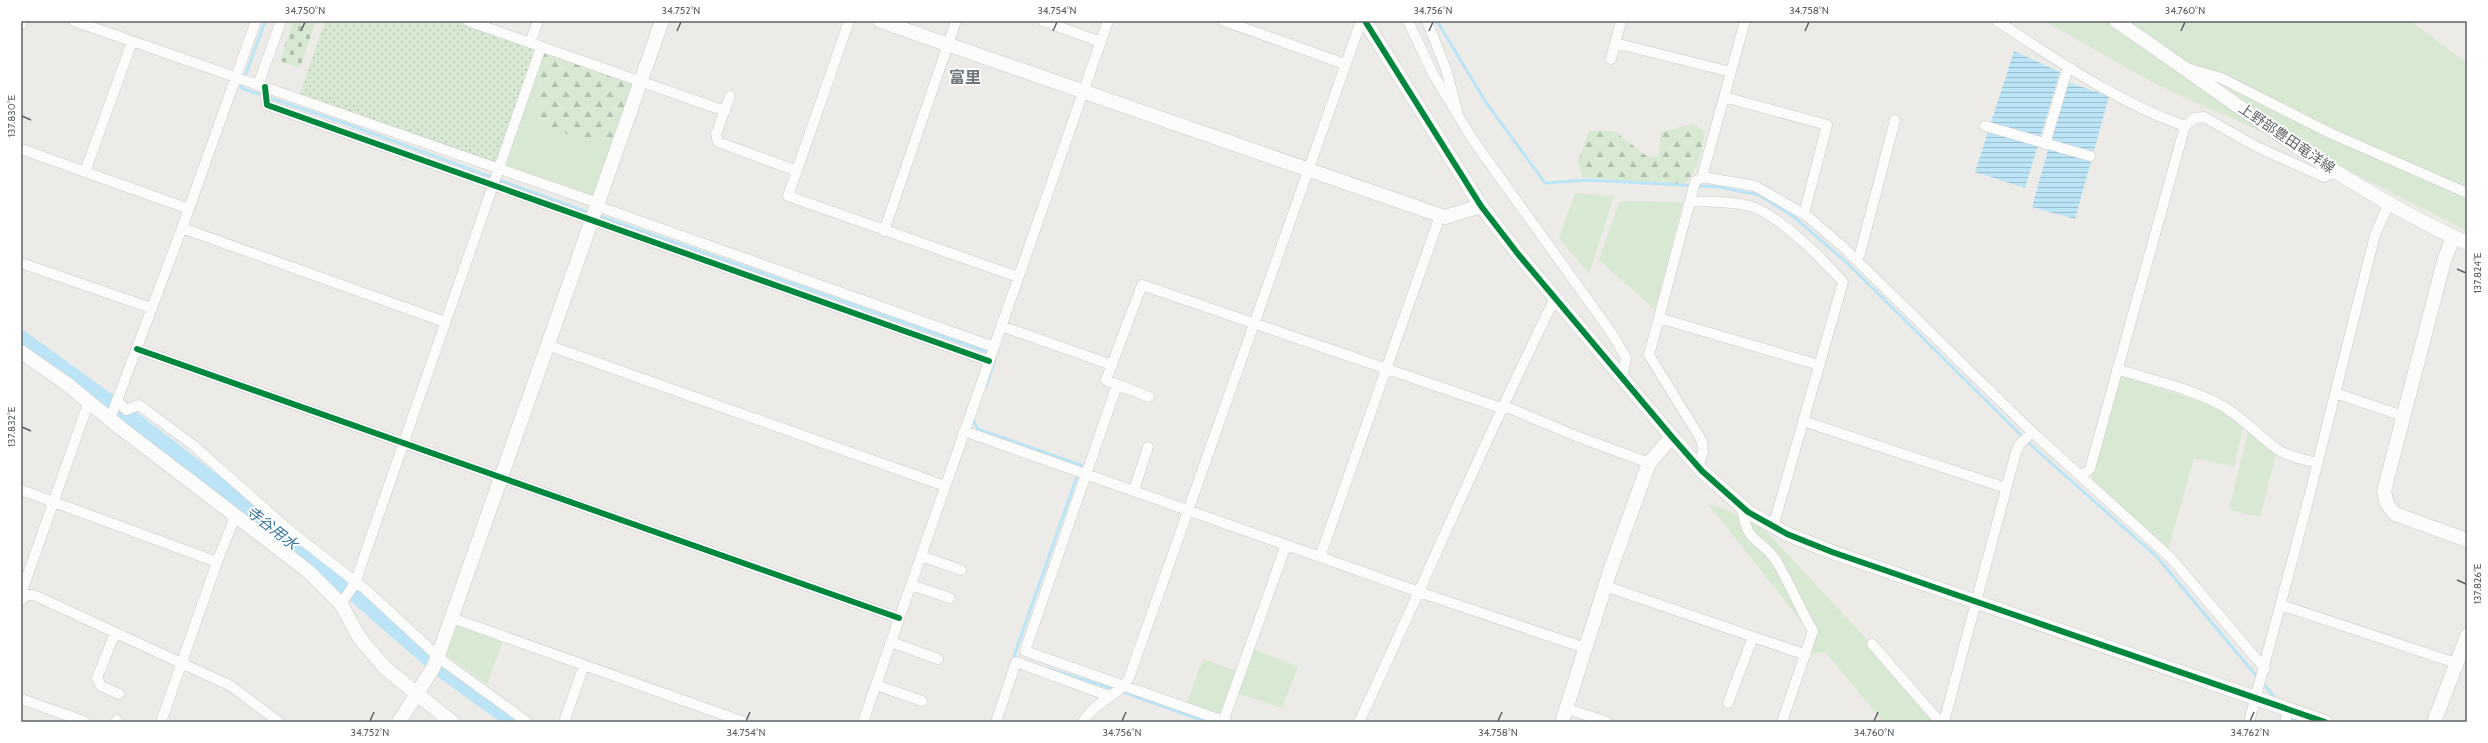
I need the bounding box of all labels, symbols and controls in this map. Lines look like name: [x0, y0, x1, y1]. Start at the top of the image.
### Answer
text: 34.750°N: [285, 4, 325, 17]
text: 34.752°N: [662, 4, 700, 17]
text: 34.754°N: [1037, 4, 1077, 17]
text: 34.756°N: [1413, 4, 1453, 17]
text: 34.758°N: [1789, 4, 1829, 17]
text: 34.760°N: [2165, 4, 2205, 17]
district label: 富里: [949, 68, 981, 87]
text: 137.830°E: [5, 94, 18, 137]
street label: 上野部豊田竜洋線: [2236, 99, 2338, 177]
text: 137.824°E: [2471, 252, 2484, 293]
text: 137.832°E: [5, 406, 18, 447]
water label: 寺谷用水: [243, 502, 303, 555]
text: 137.826°E: [2471, 563, 2484, 604]
text: 34.752°N: [351, 726, 389, 739]
text: 34.754°N: [726, 726, 766, 739]
text: 34.756°N: [1102, 726, 1142, 739]
text: 34.758°N: [1478, 726, 1518, 739]
text: 34.760°N: [1854, 726, 1894, 739]
text: 34.762°N: [2231, 726, 2269, 739]

